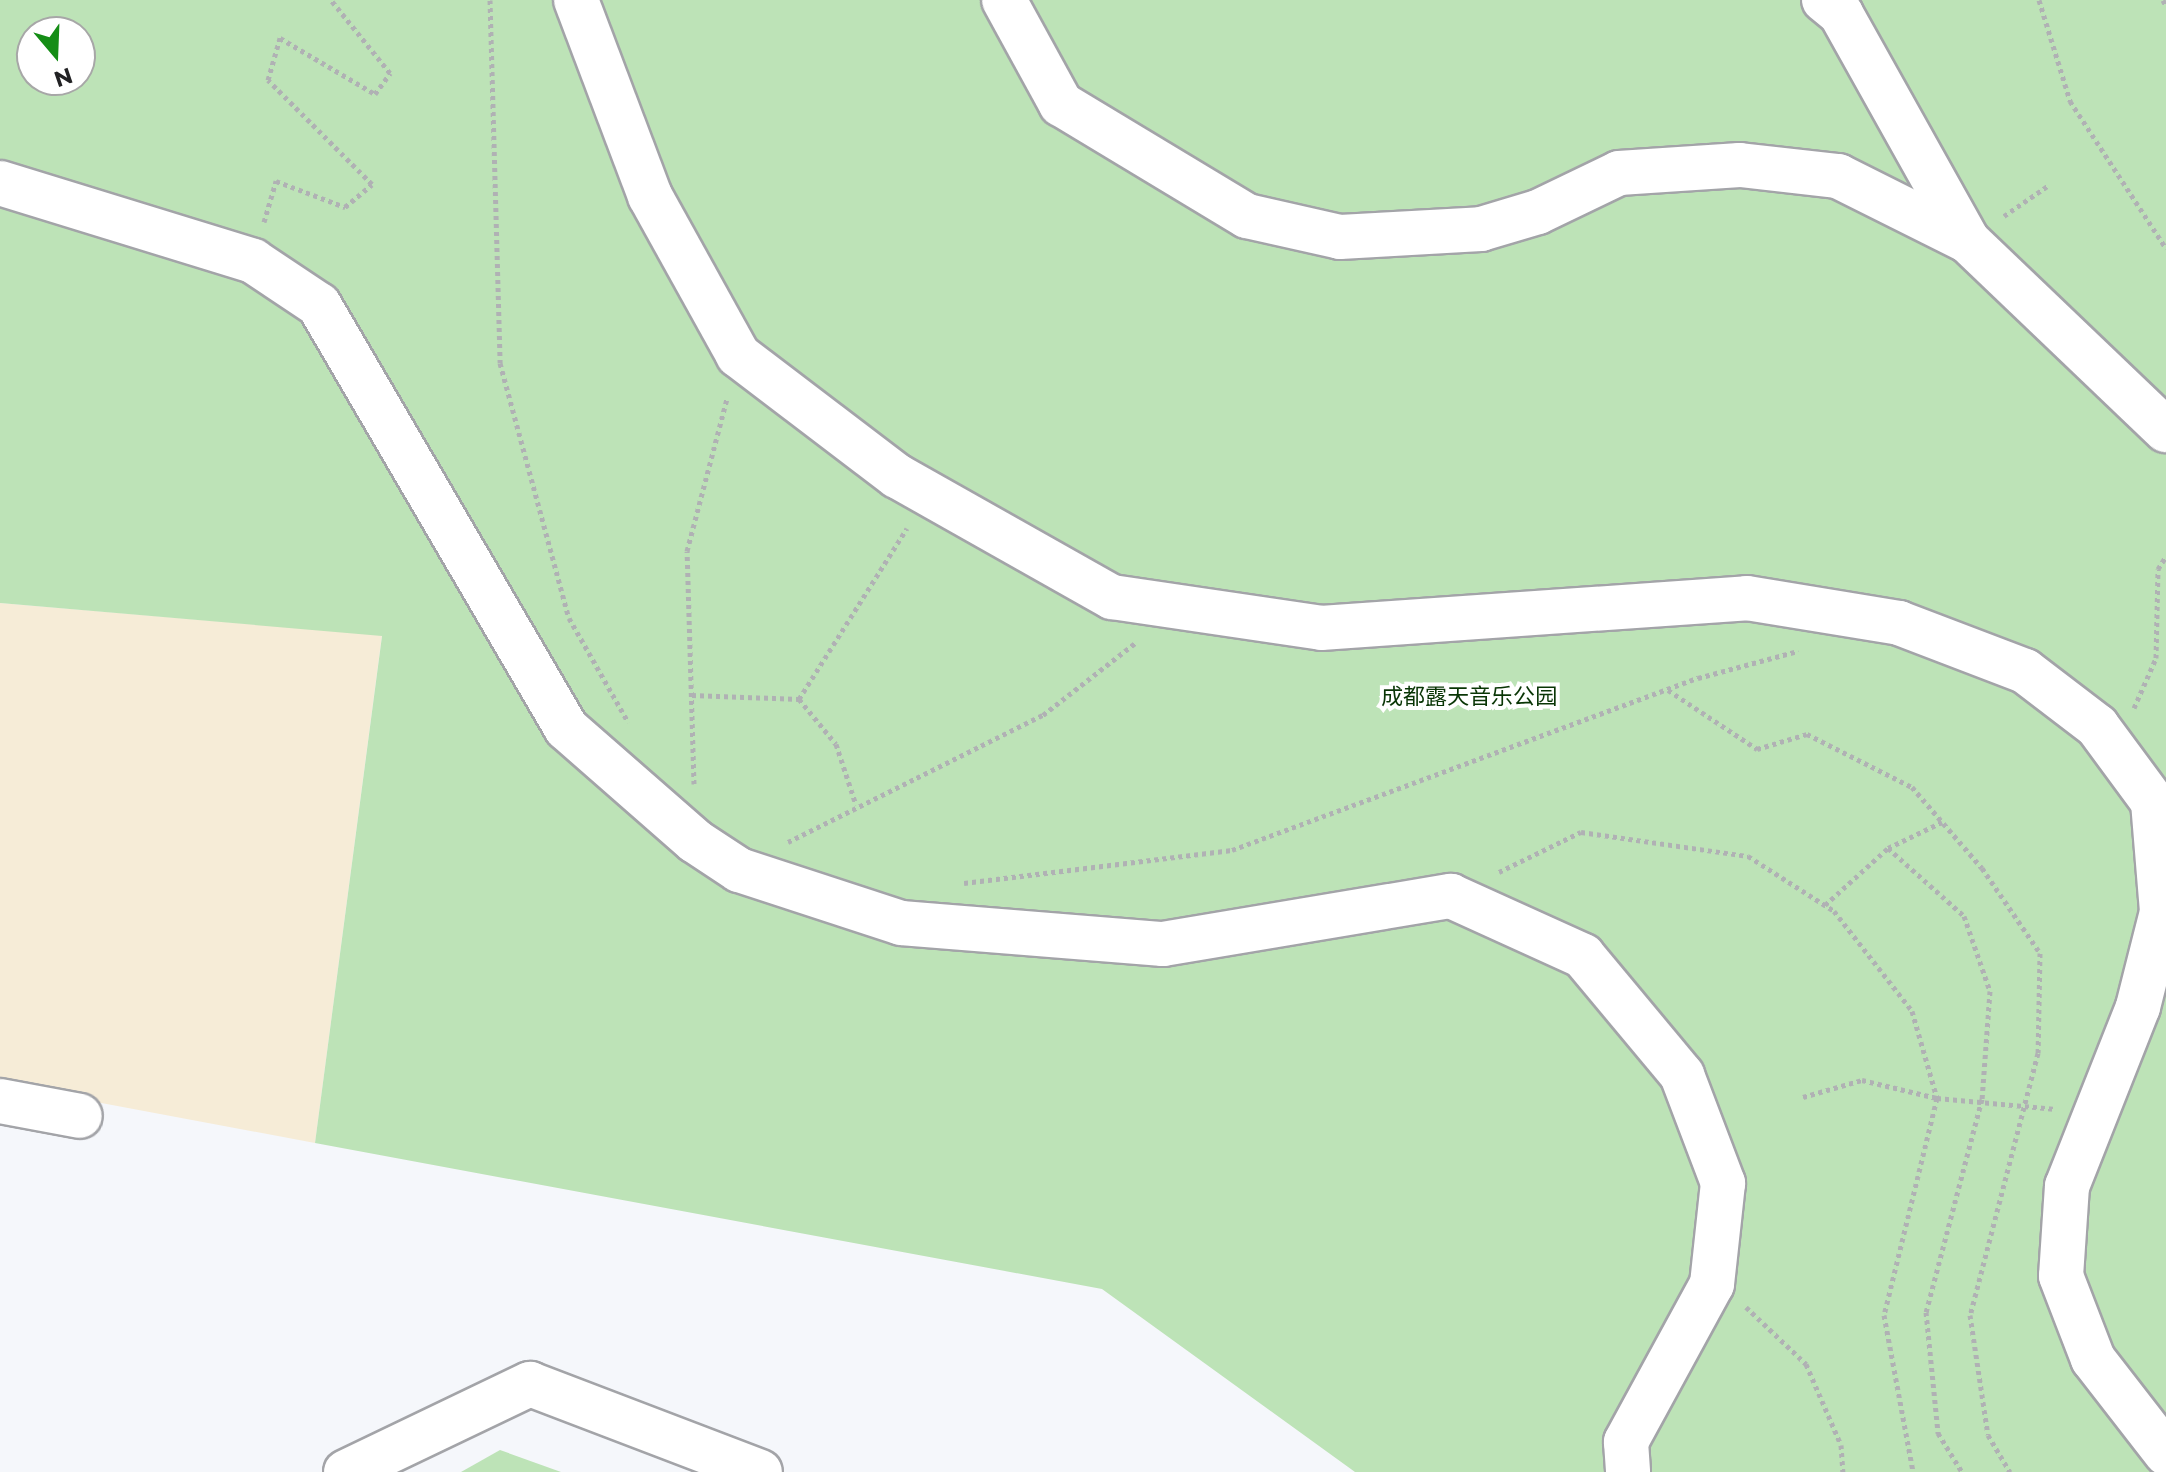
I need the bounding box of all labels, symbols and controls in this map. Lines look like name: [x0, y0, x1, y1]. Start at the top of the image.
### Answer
north arrow: [16, 16, 96, 96]
text: N: [51, 62, 76, 93]
park label: 成都露天音乐公园: [1381, 684, 1557, 710]

